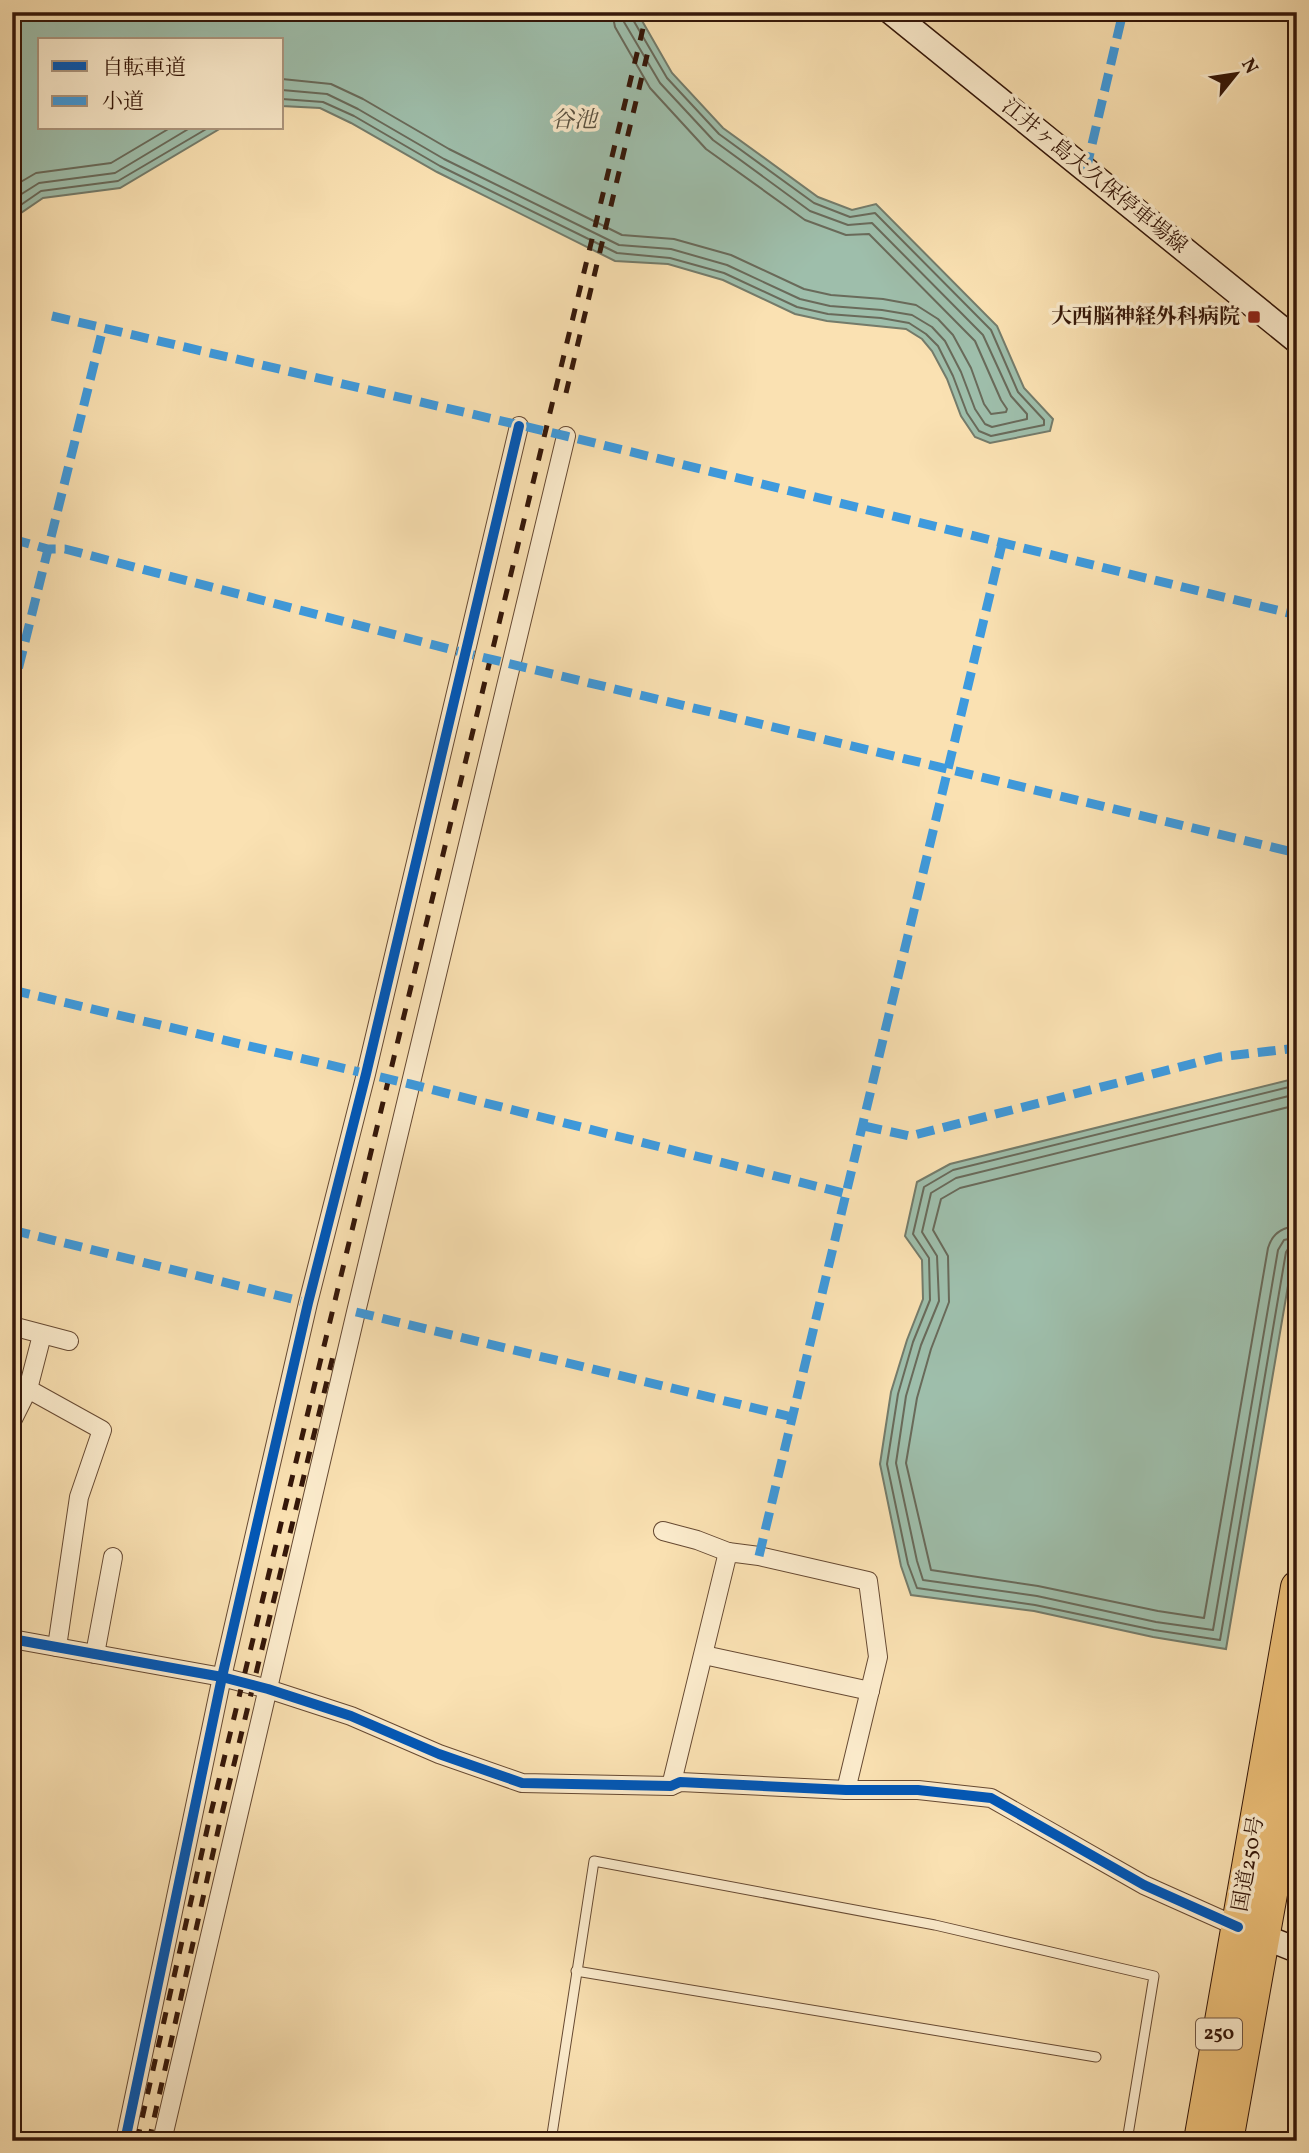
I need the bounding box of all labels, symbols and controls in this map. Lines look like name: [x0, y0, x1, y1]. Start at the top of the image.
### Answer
legend: [38, 38, 284, 130]
north arrow: [1200, 38, 1270, 108]
text: 自転車道: [102, 54, 186, 83]
text: N: [1234, 54, 1264, 79]
text: 小道: [102, 88, 144, 117]
street label: 江井ヶ島大久保停車場線: [995, 93, 1193, 261]
water label: 谷池: [551, 105, 600, 137]
place label: 大西脳神経外科病院: [1051, 303, 1240, 332]
marker: 大西脳神経外科病院: [1246, 309, 1262, 325]
street label: 国道250号: [1226, 1814, 1272, 1914]
road number: 250: [1196, 2018, 1242, 2050]

